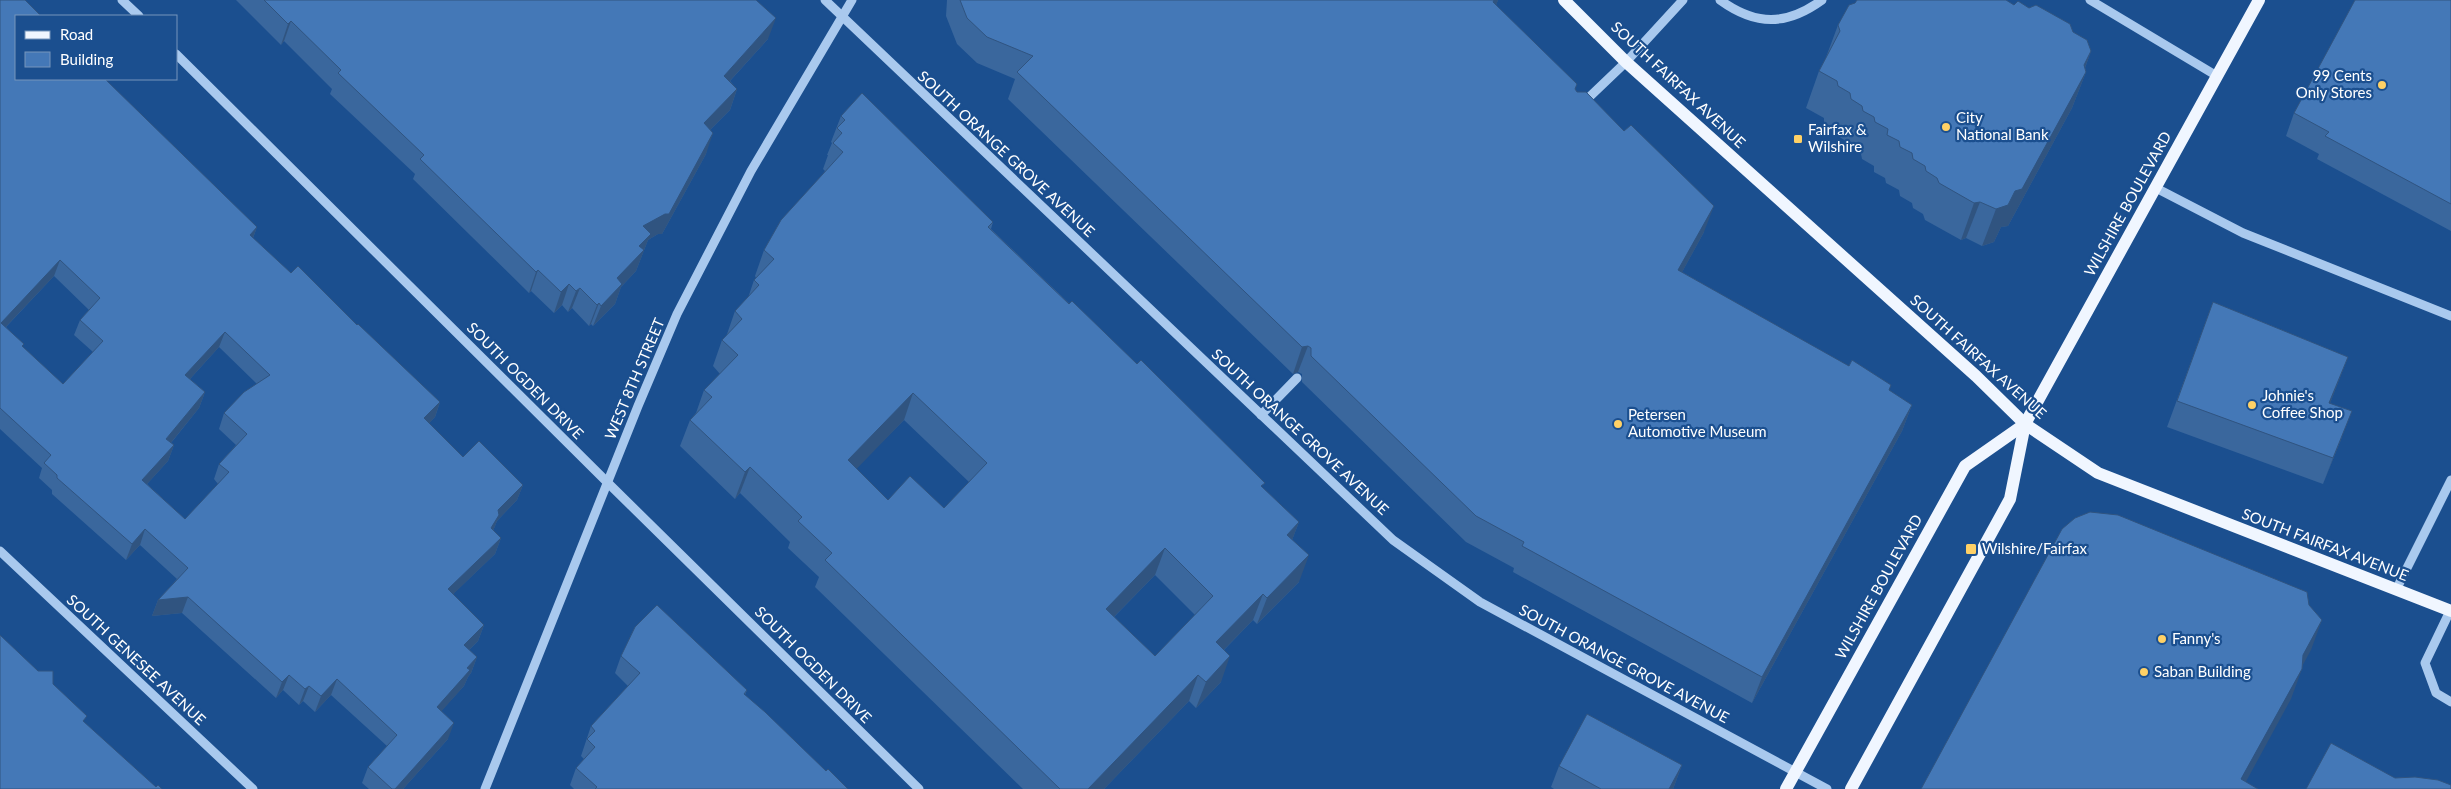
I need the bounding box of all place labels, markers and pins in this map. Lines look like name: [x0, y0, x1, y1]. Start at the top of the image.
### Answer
place label: 99 Cents Only Stores: [2296, 66, 2372, 101]
marker: 99 Cents Only Stores: [2376, 79, 2388, 91]
place label: City National Bank: [1956, 108, 2049, 143]
place label: Fairfax & Wilshire: [1808, 120, 1867, 155]
marker: City National Bank: [1940, 121, 1952, 133]
marker: Fairfax & Wilshire: [1792, 133, 1804, 145]
place label: Johnie's Coffee Shop: [2262, 386, 2343, 421]
marker: Johnie's Coffee Shop: [2246, 399, 2258, 411]
place label: Petersen Automotive Museum: [1628, 405, 1767, 440]
marker: Petersen Automotive Museum: [1612, 418, 1624, 430]
place label: Wilshire/Fairfax: [1982, 539, 2088, 557]
marker: Wilshire/Fairfax: [1964, 542, 1978, 556]
place label: Fanny's: [2172, 629, 2221, 647]
marker: Fanny's: [2156, 633, 2168, 645]
place label: Saban Building: [2154, 662, 2251, 680]
marker: Saban Building: [2138, 666, 2150, 678]

